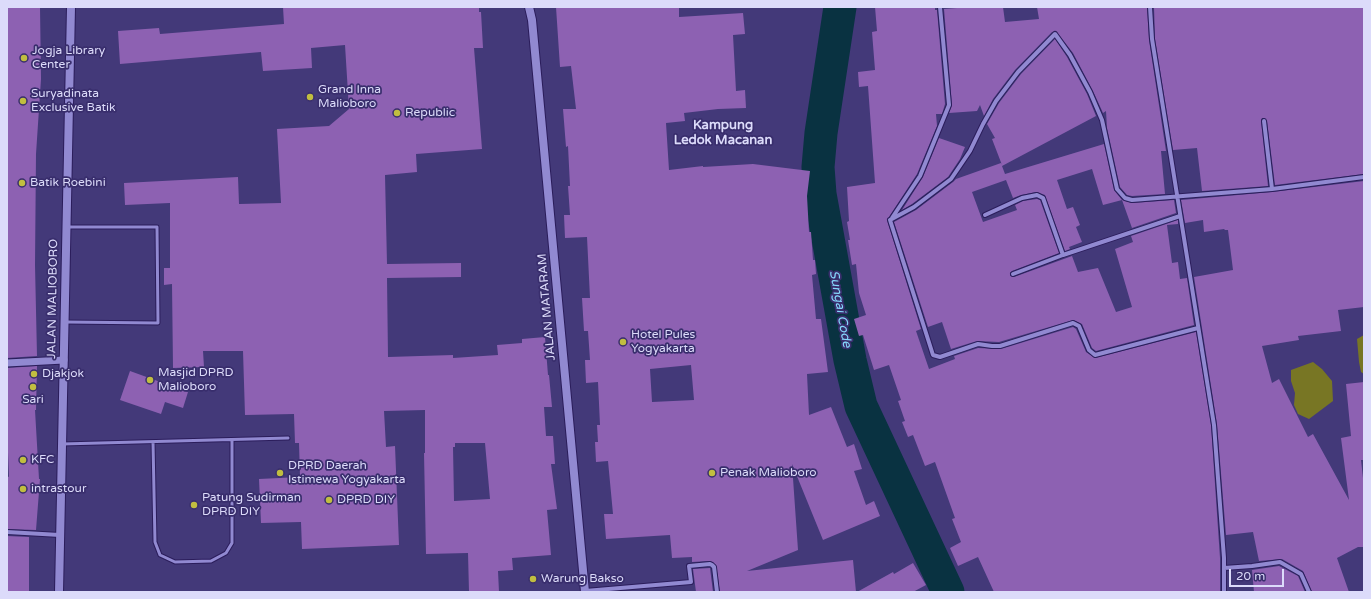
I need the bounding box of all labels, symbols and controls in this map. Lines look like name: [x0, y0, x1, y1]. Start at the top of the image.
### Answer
place label: Jogja Library Center: [32, 44, 105, 72]
marker: Jogja Library Center: [19, 53, 29, 63]
place label: Grand Inna Malioboro: [318, 83, 381, 111]
place label: Suryadinata Exclusive Batik: [31, 87, 116, 115]
marker: Grand Inna Malioboro: [305, 92, 315, 102]
marker: Suryadinata Exclusive Batik: [18, 96, 28, 106]
place label: Republic: [405, 106, 455, 120]
marker: Republic: [392, 108, 402, 118]
district label: Kampung Ledok Macanan: [674, 118, 772, 149]
place label: Batik Roebini: [30, 176, 106, 190]
marker: Batik Roebini: [17, 178, 27, 188]
street label: JALAN MALIOBORO: [45, 239, 61, 359]
street label: JALAN MATARAM: [535, 253, 559, 361]
water label: Sungai Code: [826, 269, 854, 349]
place label: Hotel Pules Yogyakarta: [631, 328, 695, 356]
marker: Hotel Pules Yogyakarta: [618, 337, 628, 347]
place label: Masjid DPRD Malioboro: [158, 366, 233, 394]
place label: Djakjok: [42, 367, 84, 381]
marker: Djakjok: [29, 369, 39, 379]
marker: Masjid DPRD Malioboro: [145, 375, 155, 385]
marker: Sari: [28, 382, 38, 392]
place label: Sari: [22, 393, 44, 407]
place label: KFC: [31, 453, 54, 467]
marker: KFC: [18, 455, 28, 465]
place label: DPRD Daerah Istimewa Yogyakarta: [288, 459, 405, 487]
place label: Penak Malioboro: [720, 466, 817, 480]
marker: DPRD Daerah Istimewa Yogyakarta: [275, 468, 285, 478]
marker: Penak Malioboro: [707, 468, 717, 478]
place label: intrastour: [31, 482, 86, 496]
marker: intrastour: [18, 484, 28, 494]
place label: Patung Sudirman DPRD DIY: [202, 491, 301, 519]
place label: DPRD DIY: [337, 493, 395, 507]
marker: DPRD DIY: [324, 495, 334, 505]
marker: Patung Sudirman DPRD DIY: [189, 500, 199, 510]
scale bar: [1231, 561, 1286, 587]
text: 20 m: [1236, 569, 1265, 583]
place label: Warung Bakso: [541, 572, 624, 586]
marker: Warung Bakso: [528, 574, 538, 584]

